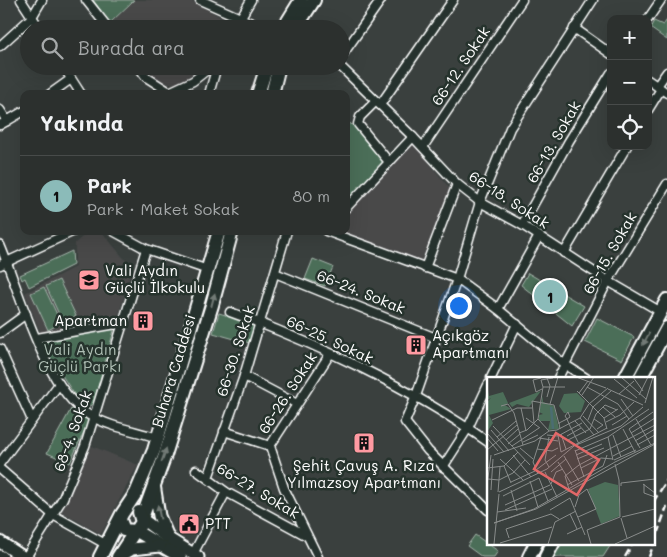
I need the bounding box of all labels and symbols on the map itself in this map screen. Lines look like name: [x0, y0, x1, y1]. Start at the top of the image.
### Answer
street label: 66-12. Sokak: [426, 22, 494, 109]
street label: 66-13. Sokak: [522, 97, 585, 186]
street label: 66-18. Sokak: [465, 166, 554, 233]
street label: 66-15. Sokak: [578, 208, 641, 297]
place label: Vali Aydın Güçlü İlkokulu: [105, 260, 205, 297]
street label: 66-24. Sokak: [314, 264, 408, 318]
school or university icon: Vali Aydın Güçlü İlkokulu: [77, 268, 101, 292]
pin: 1: [534, 277, 566, 315]
one-way arrow: [209, 293, 217, 308]
your location: [446, 293, 472, 319]
street label: 66-30. Sokak: [211, 303, 259, 399]
building icon: Apartman: [131, 309, 155, 333]
place label: Apartman: [54, 310, 127, 330]
street label: 66-25. Sokak: [284, 310, 377, 368]
street label: Buhara Caddesi: [146, 312, 200, 430]
place label: Açıkgöz Apartmanı: [432, 325, 509, 362]
one-way arrow: [642, 332, 650, 347]
building icon: Açıkgöz Apartmanı: [404, 333, 428, 357]
park label: Vali Aydın Güçlü Parkı: [38, 339, 122, 376]
street label: 66-26. Sokak: [253, 348, 321, 437]
inset map: [487, 377, 654, 544]
street label: 68-4. Sokak: [48, 387, 96, 474]
building icon: Şehit Çavuş A. Rıza Yılmazsoy Apartmanı: [352, 431, 376, 455]
one-way arrow: [161, 448, 169, 463]
place label: Şehit Çavuş A. Rıza Yılmazsoy Apartmanı: [287, 455, 441, 492]
street label: 66-27. Sokak: [213, 458, 304, 523]
one-way arrow: [155, 504, 163, 520]
public building icon: PTT: [177, 512, 201, 536]
place label: PTT: [205, 513, 231, 533]

